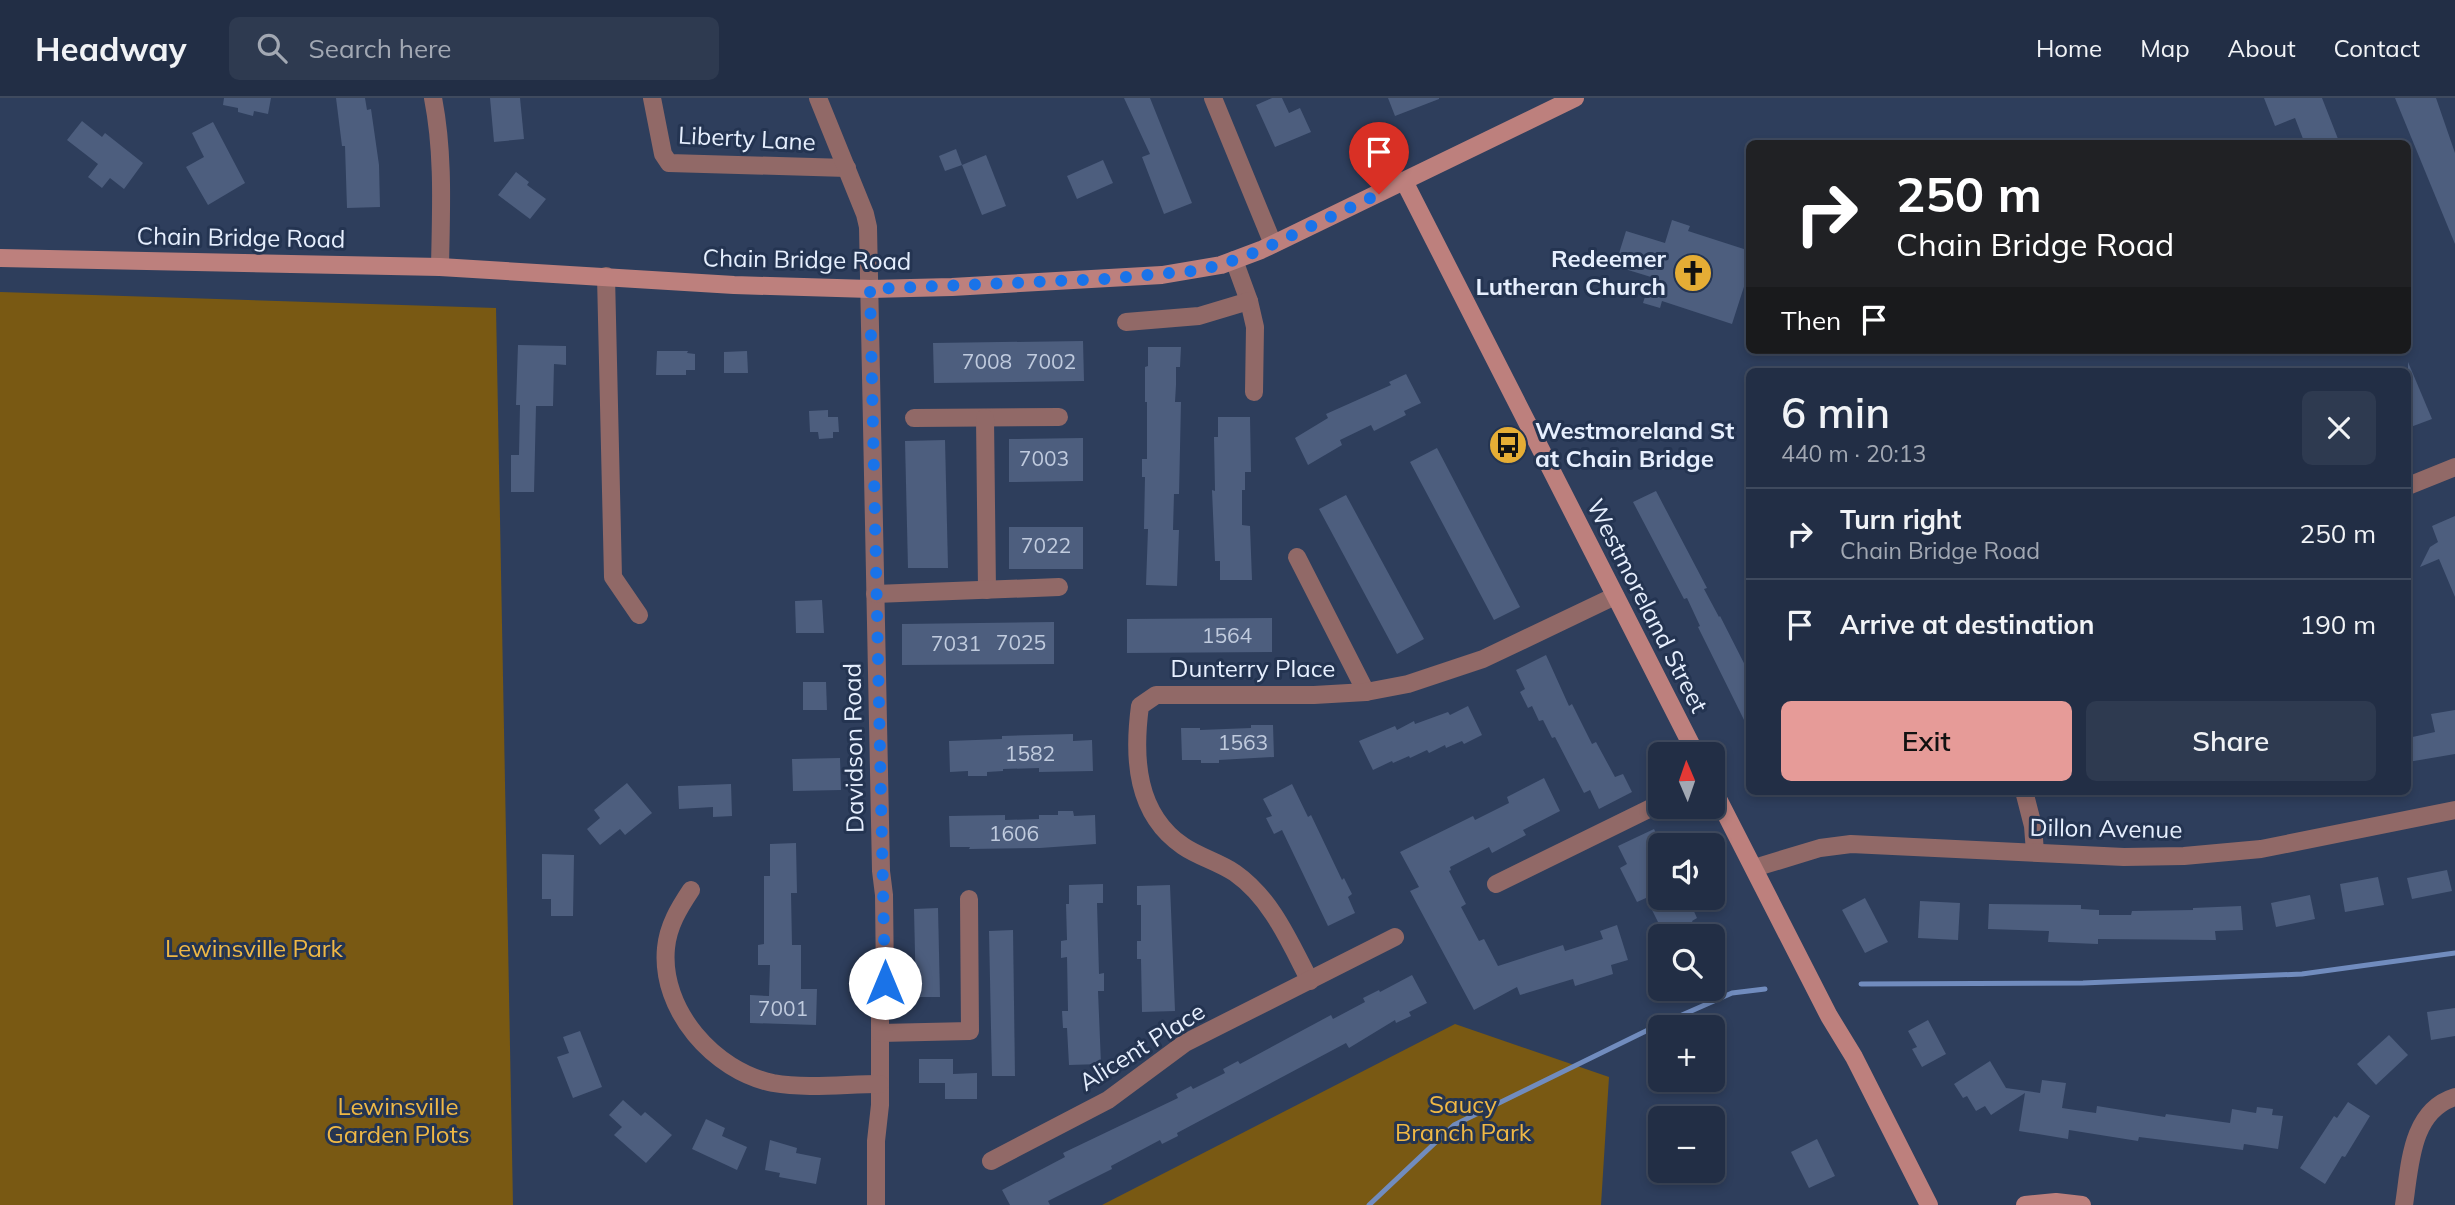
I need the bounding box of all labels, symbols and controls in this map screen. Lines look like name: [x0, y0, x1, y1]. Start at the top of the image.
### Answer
search box: [229, 17, 719, 80]
text: Headway: [35, 28, 187, 69]
icon: search: [253, 29, 291, 67]
text: Search here: [309, 32, 451, 65]
text: Home: [2036, 33, 2102, 63]
text: Map: [2140, 33, 2190, 63]
text: About: [2228, 33, 2296, 63]
text: Contact: [2334, 33, 2420, 63]
street label: Liberty Lane: [677, 119, 817, 157]
pin: [1349, 122, 1409, 194]
icon: arrive: [1360, 133, 1398, 171]
text: 250 m: [1896, 163, 2042, 224]
icon: right: [1781, 168, 1872, 259]
street label: Chain Bridge Road: [136, 220, 346, 254]
text: Chain Bridge Road: [1896, 224, 2174, 264]
street label: Chain Bridge Road: [702, 242, 912, 276]
place label: Redeemer Lutheran Church: [1476, 243, 1667, 301]
church icon: Redeemer Lutheran Church: [1672, 252, 1714, 294]
icon: arrive: [1855, 301, 1893, 339]
text: Then: [1781, 304, 1841, 337]
house number: 7008: [962, 348, 1012, 374]
house number: 7002: [1026, 348, 1076, 374]
text: 6 min: [1781, 386, 1890, 439]
button: close: [2302, 391, 2376, 465]
place label: Westmoreland St at Chain Bridge: [1535, 415, 1734, 473]
bus stop icon: Westmoreland St at Chain Bridge: [1487, 424, 1529, 466]
text: 440 m · 20:13: [1781, 439, 1926, 468]
house number: 7003: [1019, 445, 1069, 471]
street label: Westmoreland Street: [1581, 494, 1715, 718]
text: Turn right: [1840, 503, 1961, 536]
icon: right: [1781, 515, 1819, 553]
text: 250 m: [2300, 517, 2376, 550]
house number: 7022: [1021, 532, 1071, 558]
text: Chain Bridge Road: [1840, 536, 2040, 565]
icon: arrive: [1781, 606, 1819, 644]
text: Arrive at destination: [1840, 608, 2095, 641]
text: 190 m: [2300, 608, 2376, 641]
house number: 1564: [1202, 622, 1253, 648]
house number: 7025: [996, 629, 1046, 655]
house number: 7031: [931, 630, 981, 656]
street label: Dunterry Place: [1171, 653, 1335, 683]
street label: Davidson Road: [837, 663, 869, 833]
button: Exit: [1781, 701, 2072, 781]
button: Share: [2086, 701, 2376, 781]
house number: 1563: [1218, 729, 1268, 755]
house number: 1582: [1005, 740, 1055, 766]
north arrow: [1648, 742, 1726, 819]
map controls: [1648, 742, 1725, 1183]
street label: Dillon Avenue: [2029, 812, 2183, 844]
house number: 1606: [989, 820, 1039, 846]
button: sound: [1648, 833, 1725, 910]
button: search: [1648, 924, 1725, 1001]
park label: Lewinsville Park: [165, 933, 344, 963]
position arrow: [848, 946, 922, 1020]
house number: 7001: [758, 995, 808, 1021]
street label: Alicent Place: [1073, 996, 1210, 1097]
button: +: [1648, 1015, 1725, 1092]
park label: Saucy Branch Park: [1395, 1089, 1532, 1147]
park label: Lewinsville Garden Plots: [326, 1091, 470, 1149]
button: −: [1648, 1106, 1725, 1183]

